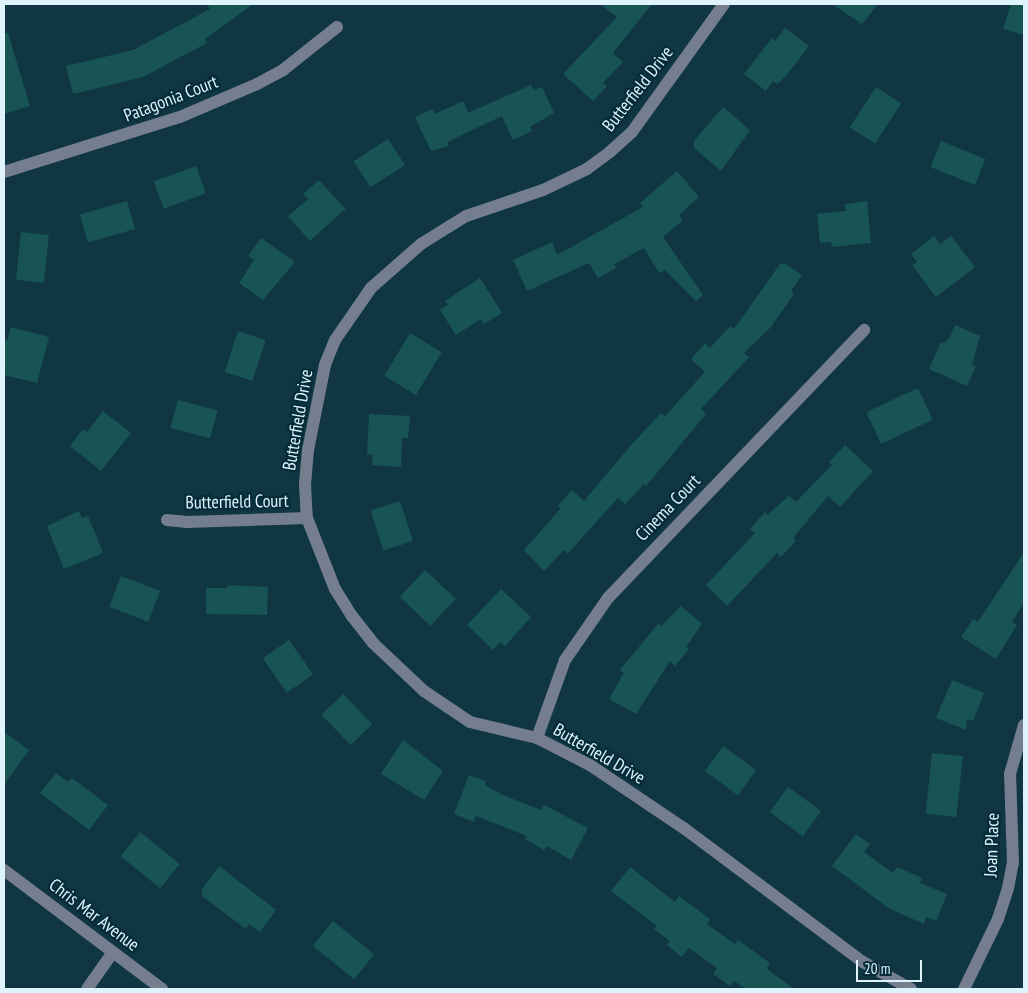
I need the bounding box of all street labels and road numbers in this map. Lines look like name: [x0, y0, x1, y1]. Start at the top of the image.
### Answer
street label: Butterfield Drive: [598, 42, 678, 136]
street label: Patagonia Court: [121, 71, 221, 127]
street label: Butterfield Drive: [278, 368, 318, 472]
street label: Cinema Court: [631, 470, 705, 546]
street label: Butterfield Court: [185, 490, 289, 514]
street label: Butterfield Drive: [549, 719, 649, 789]
street label: Joan Place: [980, 813, 1004, 877]
street label: Chris Mar Avenue: [44, 874, 144, 956]

